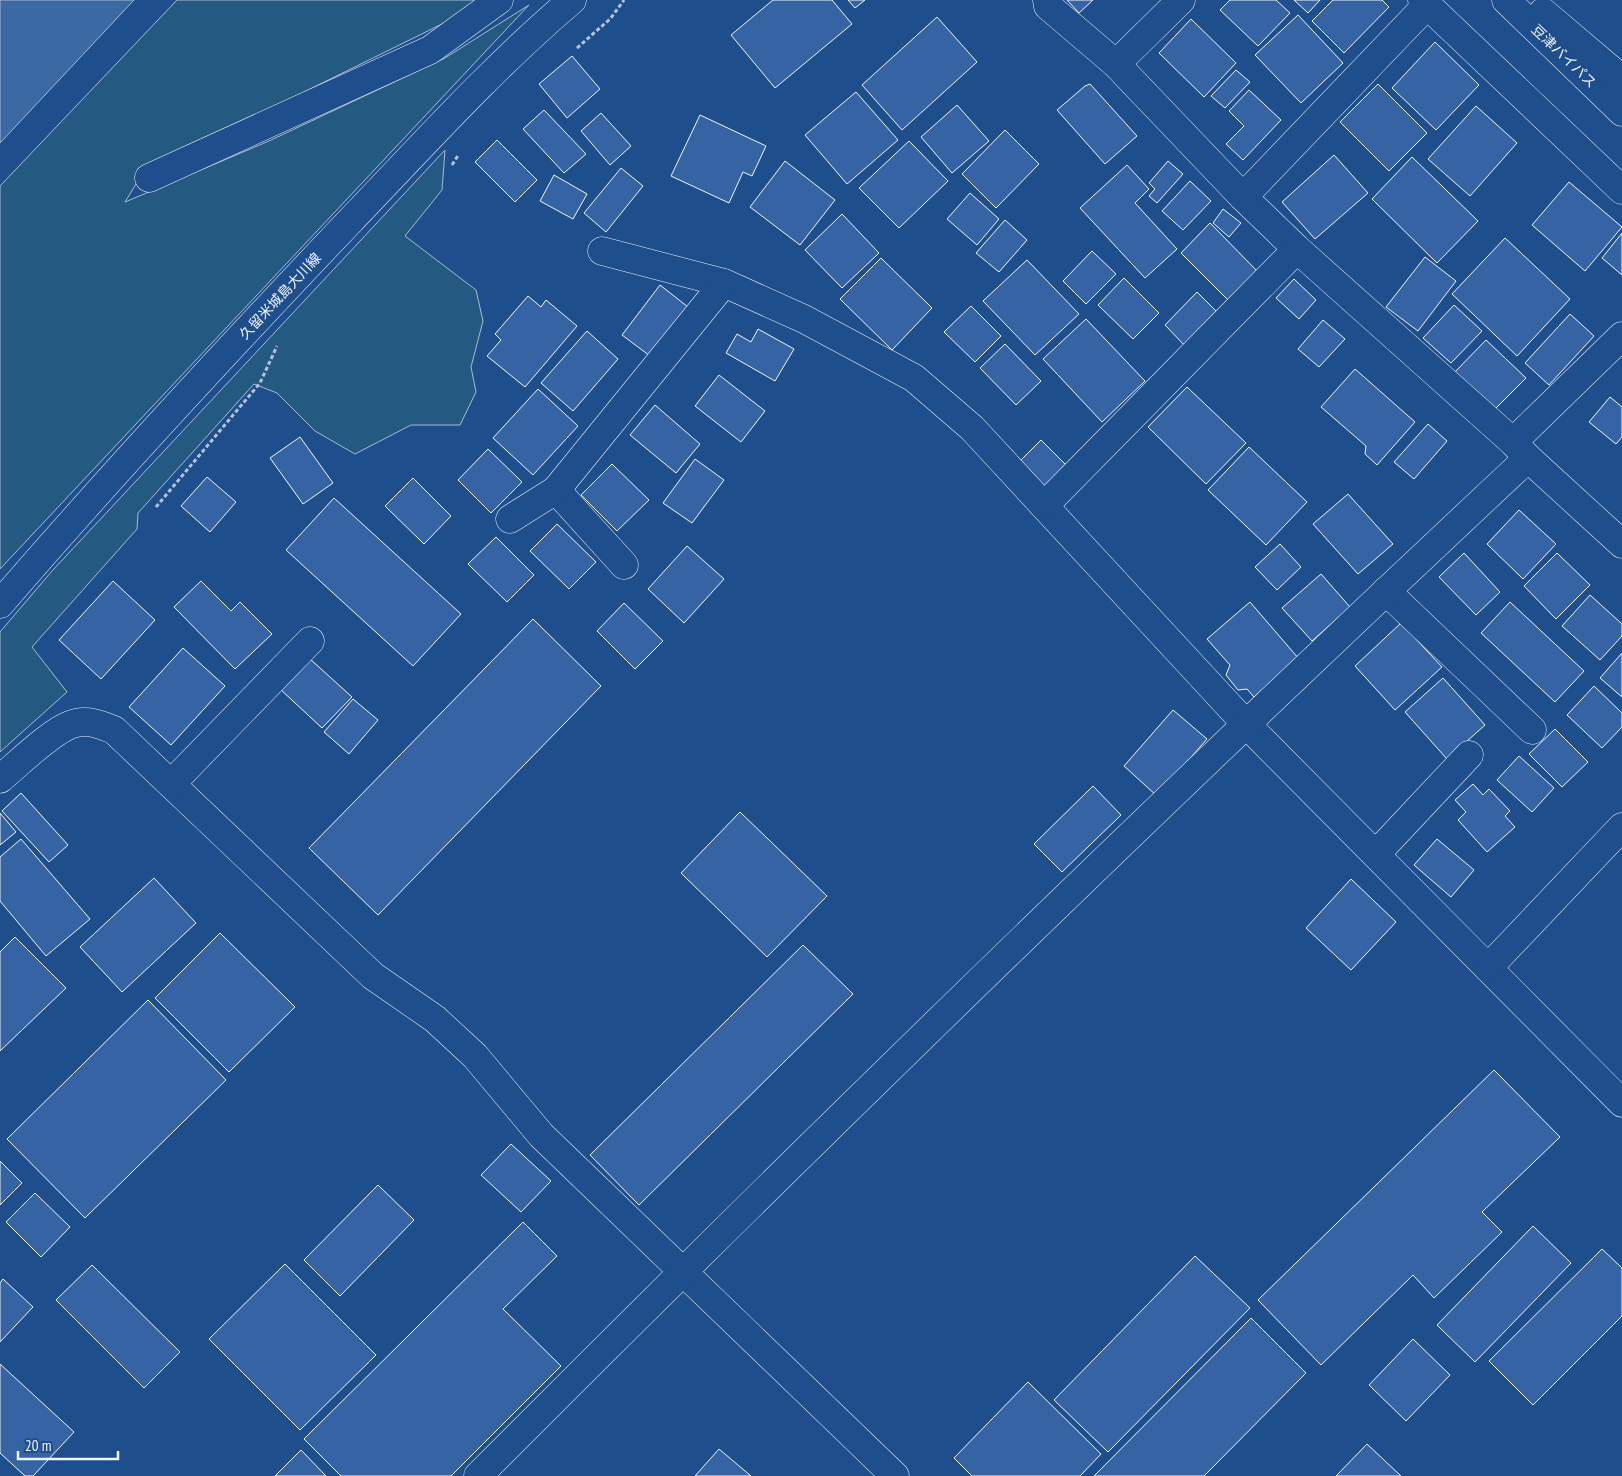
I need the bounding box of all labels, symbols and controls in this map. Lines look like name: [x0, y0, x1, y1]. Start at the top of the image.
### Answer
street label: 豆津バイパス: [1528, 20, 1600, 92]
street label: 久留米城島大川線: [235, 249, 325, 343]
scale bar: [18, 1428, 118, 1460]
text: 20 m: [25, 1436, 51, 1455]

